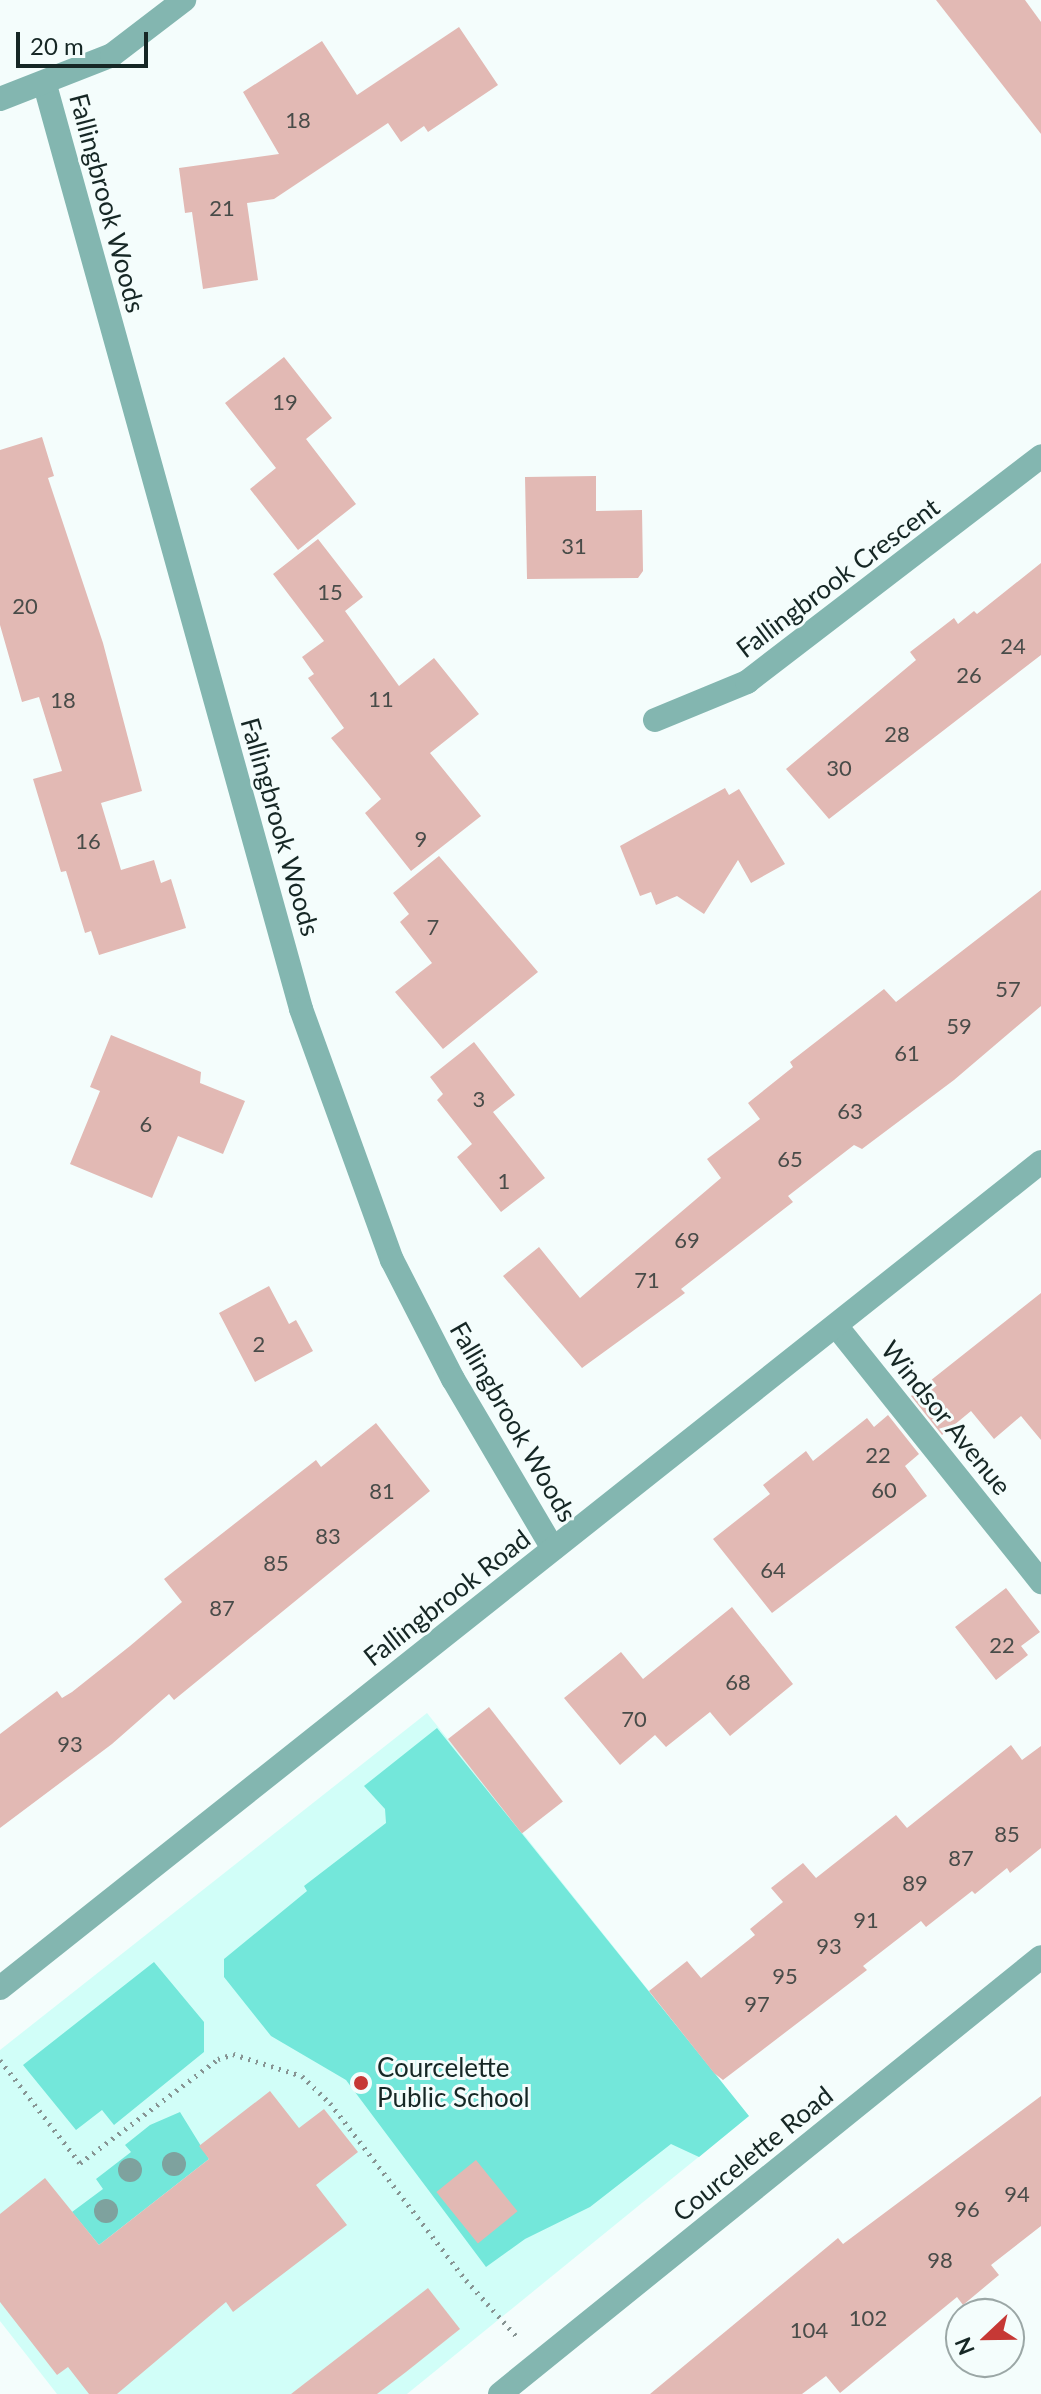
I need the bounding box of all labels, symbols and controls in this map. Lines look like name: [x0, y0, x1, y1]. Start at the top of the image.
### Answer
scale bar: [20, 16, 152, 66]
text: 20 m: [30, 31, 84, 60]
street label: Fallingbrook Woods: [63, 90, 151, 316]
house number: 18: [285, 107, 311, 133]
house number: 21: [209, 195, 235, 221]
house number: 19: [272, 389, 298, 415]
street label: Fallingbrook Crescent: [730, 492, 946, 664]
house number: 31: [561, 533, 587, 559]
house number: 15: [317, 579, 343, 605]
house number: 20: [12, 593, 38, 619]
house number: 24: [1000, 633, 1026, 659]
house number: 26: [956, 662, 982, 688]
house number: 11: [368, 686, 394, 712]
house number: 18: [50, 687, 76, 713]
street label: Fallingbrook Woods: [234, 714, 326, 940]
house number: 28: [884, 721, 910, 747]
house number: 30: [826, 755, 852, 781]
house number: 9: [415, 826, 427, 852]
house number: 16: [75, 828, 101, 854]
house number: 7: [427, 914, 439, 940]
house number: 57: [995, 976, 1021, 1002]
house number: 59: [946, 1013, 972, 1039]
house number: 61: [894, 1040, 920, 1066]
house number: 3: [473, 1086, 485, 1112]
house number: 63: [837, 1098, 863, 1124]
house number: 6: [140, 1111, 152, 1137]
house number: 65: [777, 1146, 803, 1172]
house number: 1: [498, 1168, 510, 1194]
house number: 69: [674, 1227, 700, 1253]
house number: 71: [634, 1267, 660, 1293]
street label: Fallingbrook Woods: [443, 1316, 583, 1528]
house number: 2: [253, 1331, 265, 1357]
street label: Windsor Avenue: [874, 1334, 1018, 1502]
house number: 22: [865, 1442, 891, 1468]
house number: 60: [871, 1477, 897, 1503]
house number: 81: [369, 1478, 395, 1504]
house number: 83: [315, 1523, 341, 1549]
street label: Fallingbrook Road: [357, 1523, 537, 1673]
house number: 85: [263, 1550, 289, 1576]
house number: 64: [760, 1557, 786, 1583]
house number: 87: [209, 1595, 235, 1621]
house number: 22: [989, 1632, 1015, 1658]
house number: 68: [725, 1669, 751, 1695]
house number: 70: [621, 1706, 647, 1732]
house number: 93: [57, 1731, 83, 1757]
house number: 85: [994, 1821, 1020, 1847]
house number: 87: [948, 1845, 974, 1871]
house number: 89: [902, 1870, 928, 1896]
house number: 91: [853, 1907, 879, 1933]
house number: 93: [816, 1933, 842, 1959]
house number: 95: [772, 1963, 798, 1989]
house number: 97: [744, 1991, 770, 2017]
place label: Courcelette Public School: [377, 2052, 530, 2114]
marker: Courcelette Public School: [352, 2074, 370, 2092]
street label: Courcelette Road: [667, 2080, 839, 2228]
house number: 94: [1004, 2181, 1030, 2207]
house number: 96: [954, 2196, 980, 2222]
house number: 98: [927, 2247, 953, 2273]
north arrow: [945, 2298, 1025, 2378]
house number: 102: [849, 2305, 887, 2331]
house number: 104: [790, 2317, 828, 2343]
text: N: [948, 2334, 980, 2359]

